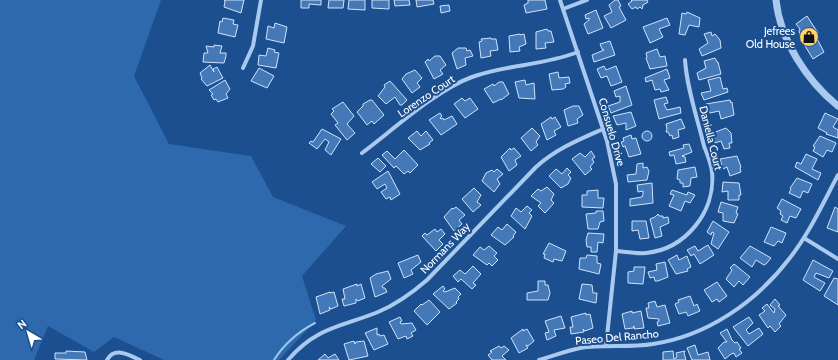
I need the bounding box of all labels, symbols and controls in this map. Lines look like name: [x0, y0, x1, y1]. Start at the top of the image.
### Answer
place label: Jefrees Old House: [746, 24, 795, 51]
shop icon: Jefrees Old House: [798, 26, 820, 48]
street label: Lorenzo Court: [395, 72, 457, 120]
street label: Consuelo Drive: [596, 96, 629, 168]
street label: Daniella Court: [696, 104, 726, 172]
street label: Normans Way: [417, 219, 473, 277]
north arrow: [8, 312, 48, 352]
text: N: [14, 316, 29, 332]
street label: Paseo Del Rancho: [575, 326, 659, 348]

